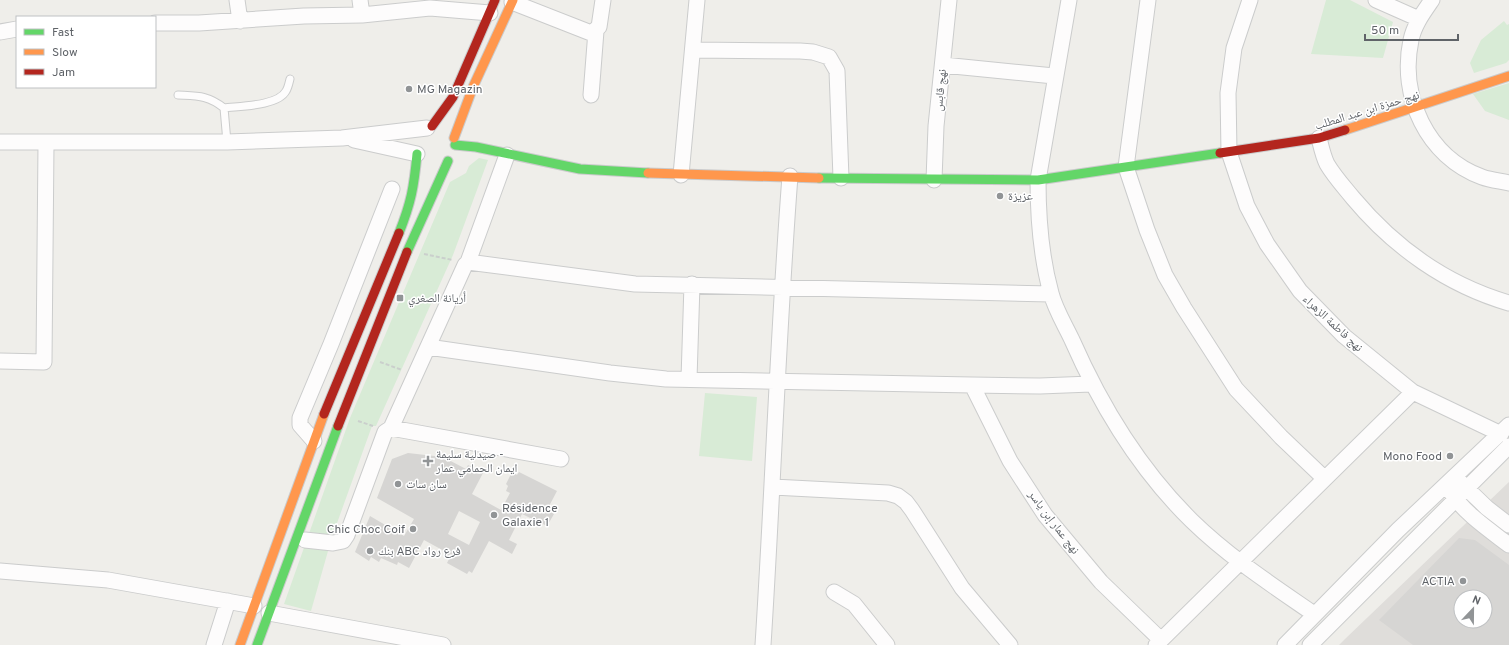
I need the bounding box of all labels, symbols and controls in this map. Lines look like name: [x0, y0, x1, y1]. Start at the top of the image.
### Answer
legend: [16, 16, 156, 88]
scale bar: [1365, 16, 1458, 42]
text: 50 m: [1371, 23, 1399, 39]
text: Fast: [52, 25, 74, 41]
text: Slow: [52, 45, 78, 61]
text: Jam: [52, 65, 75, 81]
street label: نهج قابس: [931, 68, 951, 112]
place label: MG Magazin: [417, 82, 483, 98]
marker: MG Magazin: [404, 84, 414, 94]
street label: نهج حمزة ابن عبد المطلب: [1313, 87, 1422, 134]
place label: عزيزة: [1008, 189, 1033, 205]
marker: عزيزة: [995, 191, 1005, 201]
place label: أريانة الصغري: [408, 291, 466, 308]
street label: نهج فاطمة الزهراء: [1299, 292, 1366, 356]
marker: أريانة الصغري: [395, 293, 405, 303]
place label: صيدلية سليمة - ايمان الحمامي عمار: [435, 447, 518, 478]
place label: Mono Food: [1383, 449, 1442, 465]
marker: Mono Food: [1445, 451, 1455, 461]
marker: صيدلية سليمة - ايمان الحمامي عمار: [423, 456, 433, 466]
place label: سان سات: [406, 477, 447, 493]
marker: سان سات: [393, 479, 403, 489]
street label: نهج عمار إبن ياسر: [1023, 487, 1082, 558]
place label: Résidence Galaxie 1: [502, 501, 558, 531]
marker: Résidence Galaxie 1: [489, 510, 499, 520]
place label: Chic Choc Coif: [327, 522, 405, 538]
marker: Chic Choc Coif: [408, 524, 418, 534]
place label: بنك ABC فرع رواد: [378, 544, 461, 560]
marker: بنك ABC فرع رواد: [365, 546, 375, 556]
place label: ACTIA: [1421, 574, 1455, 590]
marker: ACTIA: [1458, 576, 1468, 586]
north arrow: [1453, 589, 1493, 629]
text: N: [1470, 593, 1483, 609]

